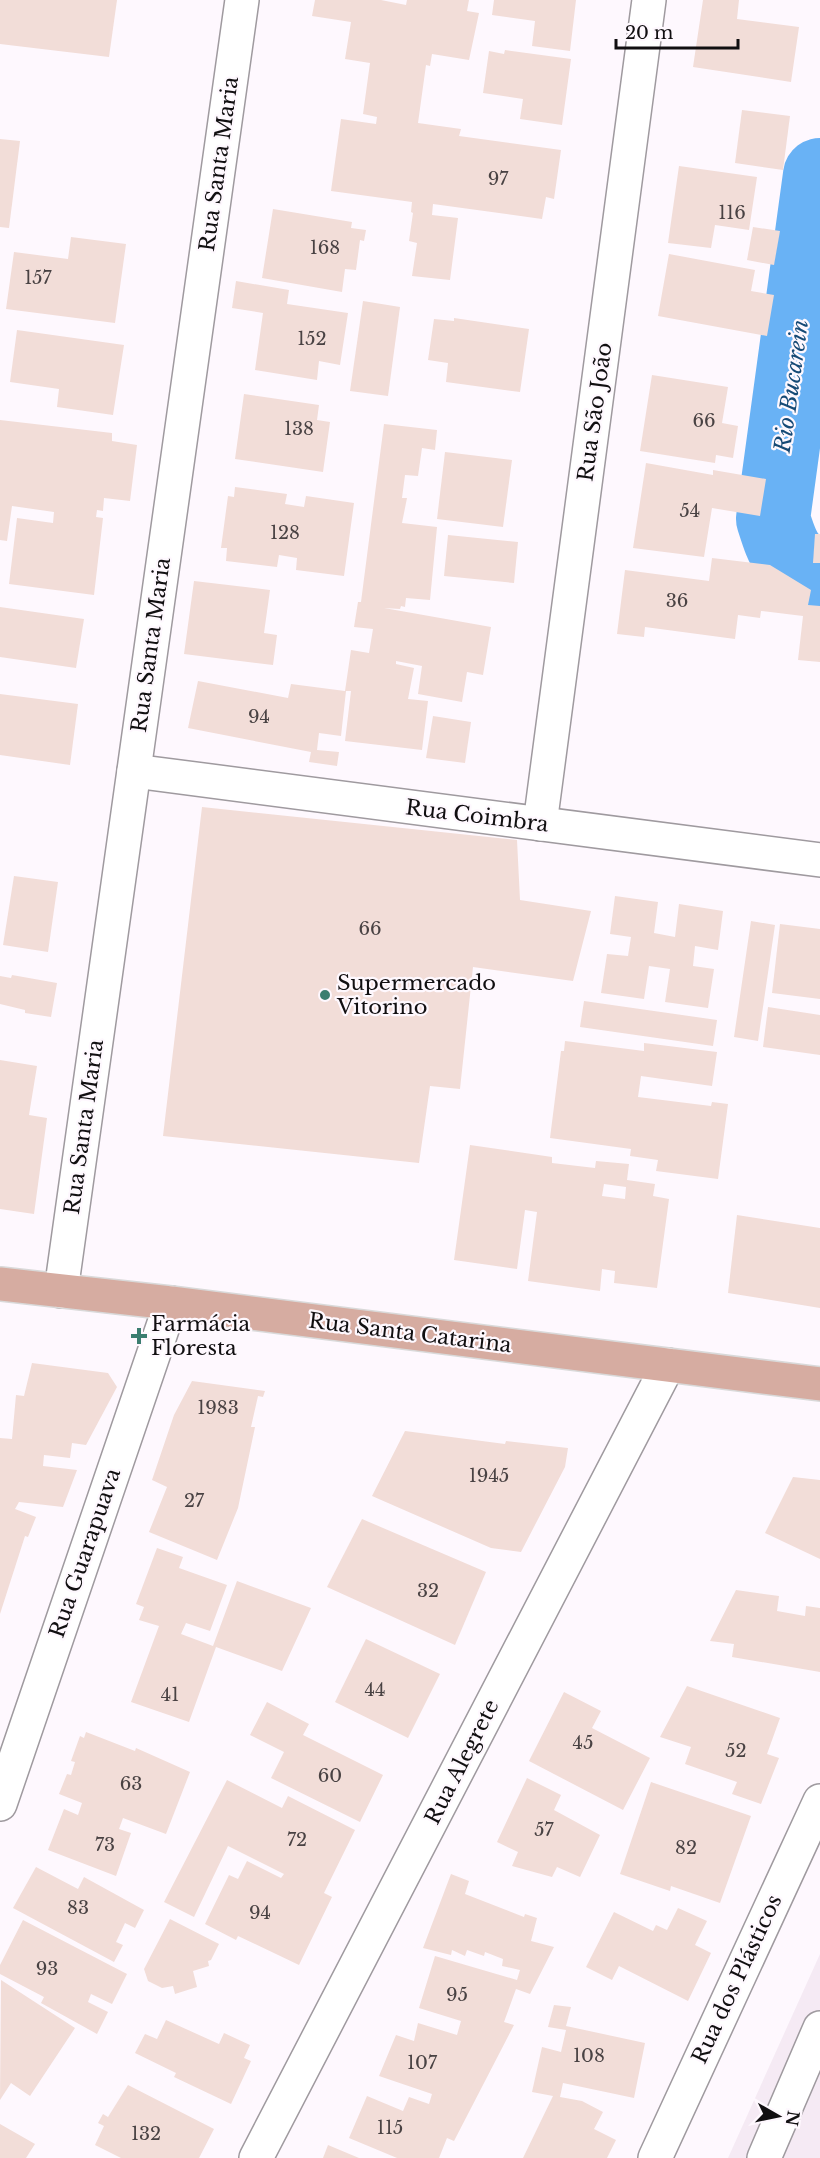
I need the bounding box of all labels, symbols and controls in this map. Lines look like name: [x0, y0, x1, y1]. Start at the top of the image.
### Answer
scale bar: [616, 12, 738, 50]
text: 20 m: [625, 22, 673, 44]
street label: Rua Santa Maria: [194, 74, 244, 253]
house number: 97: [488, 168, 509, 190]
house number: 116: [718, 202, 746, 224]
house number: 168: [310, 237, 340, 259]
house number: 157: [24, 267, 53, 289]
water label: Rio Bucarein: [769, 318, 814, 455]
house number: 152: [297, 328, 327, 350]
street label: Rua São João: [572, 341, 618, 483]
house number: 66: [692, 410, 716, 432]
house number: 138: [284, 418, 314, 440]
house number: 54: [680, 500, 700, 522]
house number: 128: [270, 522, 300, 544]
street label: Rua Santa Maria: [126, 555, 176, 734]
house number: 36: [666, 590, 688, 612]
house number: 94: [248, 706, 270, 728]
street label: Rua Coimbra: [404, 794, 550, 838]
house number: 66: [358, 918, 382, 940]
place label: Supermercado Vitorino: [336, 970, 496, 1020]
marker: Supermercado Vitorino: [318, 988, 332, 1002]
street label: Rua Santa Maria: [59, 1037, 109, 1216]
street label: Rua Santa Catarina: [307, 1308, 513, 1358]
place label: Farmácia Floresta: [151, 1311, 251, 1361]
marker: Farmácia Floresta: [132, 1329, 146, 1343]
house number: 1983: [197, 1397, 239, 1419]
street label: Rua Guarapuava: [44, 1465, 126, 1641]
house number: 1945: [469, 1465, 509, 1487]
house number: 27: [184, 1490, 205, 1512]
house number: 32: [417, 1580, 439, 1602]
house number: 44: [364, 1679, 386, 1701]
house number: 41: [161, 1684, 179, 1706]
street label: Rua Alegrete: [419, 1695, 505, 1829]
house number: 45: [573, 1732, 593, 1754]
house number: 52: [725, 1740, 747, 1762]
house number: 60: [318, 1765, 342, 1787]
house number: 63: [120, 1773, 142, 1795]
house number: 57: [534, 1819, 555, 1841]
house number: 72: [287, 1829, 307, 1851]
house number: 73: [95, 1834, 115, 1856]
house number: 82: [675, 1837, 697, 1859]
street label: Rua dos Plásticos: [686, 1890, 788, 2068]
house number: 83: [67, 1897, 89, 1919]
house number: 94: [249, 1902, 271, 1924]
house number: 93: [36, 1958, 58, 1980]
house number: 95: [446, 1984, 468, 2006]
house number: 108: [573, 2045, 605, 2067]
house number: 107: [407, 2052, 438, 2074]
north arrow: [748, 2086, 808, 2146]
text: N: [782, 2109, 804, 2127]
house number: 115: [377, 2117, 403, 2139]
house number: 132: [131, 2123, 161, 2145]

